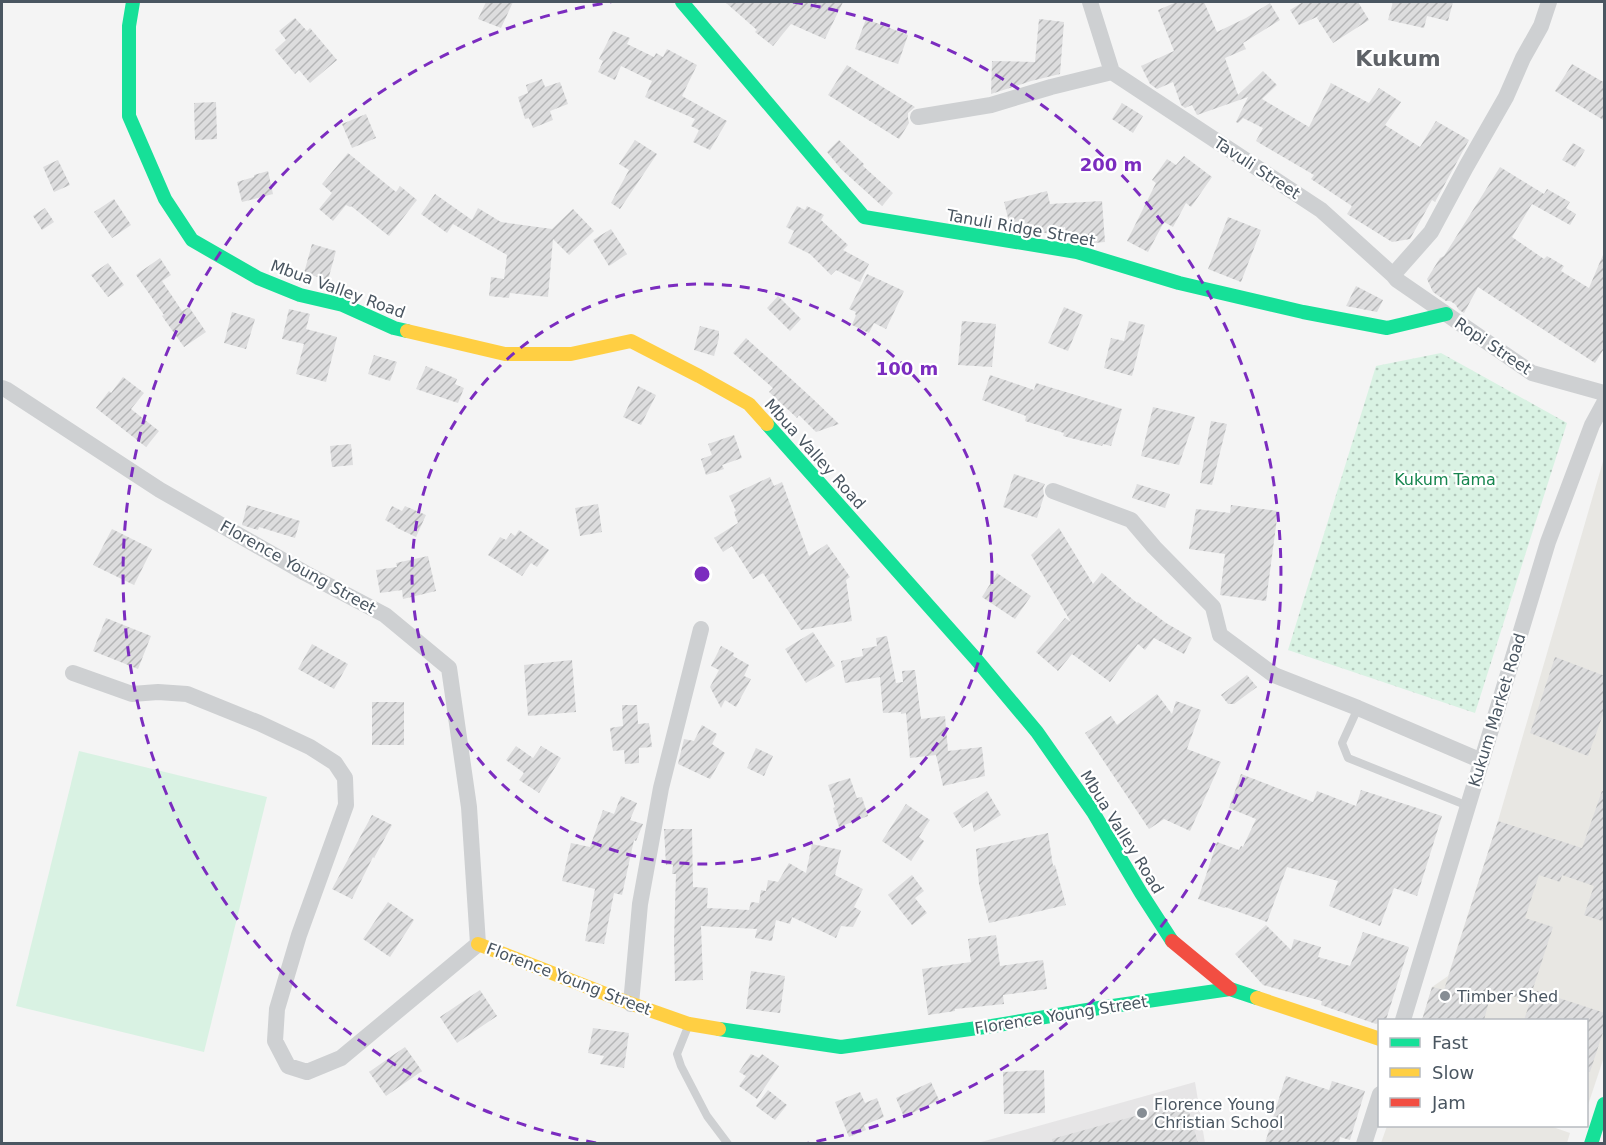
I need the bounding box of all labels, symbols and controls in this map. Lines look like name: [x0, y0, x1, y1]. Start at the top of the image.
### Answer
district label: Kukum: [1355, 46, 1441, 71]
street label: Tavuli Street: [1209, 132, 1304, 203]
text: 200 m: [1080, 154, 1142, 175]
street label: Tanuli Ridge Street: [944, 205, 1097, 250]
street label: Mbua Valley Road: [268, 256, 408, 322]
street label: Ropi Street: [1451, 313, 1535, 379]
text: 100 m: [876, 358, 938, 379]
street label: Mbua Valley Road: [760, 395, 870, 513]
park label: Kukum Tama: [1394, 470, 1496, 489]
street label: Florence Young Street: [217, 516, 379, 618]
centre of rings: [692, 564, 712, 584]
street label: Kukum Market Road: [1465, 631, 1529, 789]
street label: Mbua Valley Road: [1076, 767, 1168, 897]
street label: Florence Young Street: [484, 939, 654, 1019]
place label: Timber Shed: [1456, 987, 1558, 1006]
marker: Timber Shed: [1438, 989, 1452, 1003]
street label: Florence Young Street: [973, 992, 1149, 1038]
legend: [1378, 1019, 1588, 1127]
text: Fast: [1432, 1032, 1468, 1053]
text: Slow: [1432, 1062, 1474, 1083]
text: Jam: [1431, 1092, 1466, 1113]
place label: Florence Young Christian School: [1154, 1095, 1284, 1132]
marker: Florence Young Christian School: [1135, 1106, 1149, 1120]

